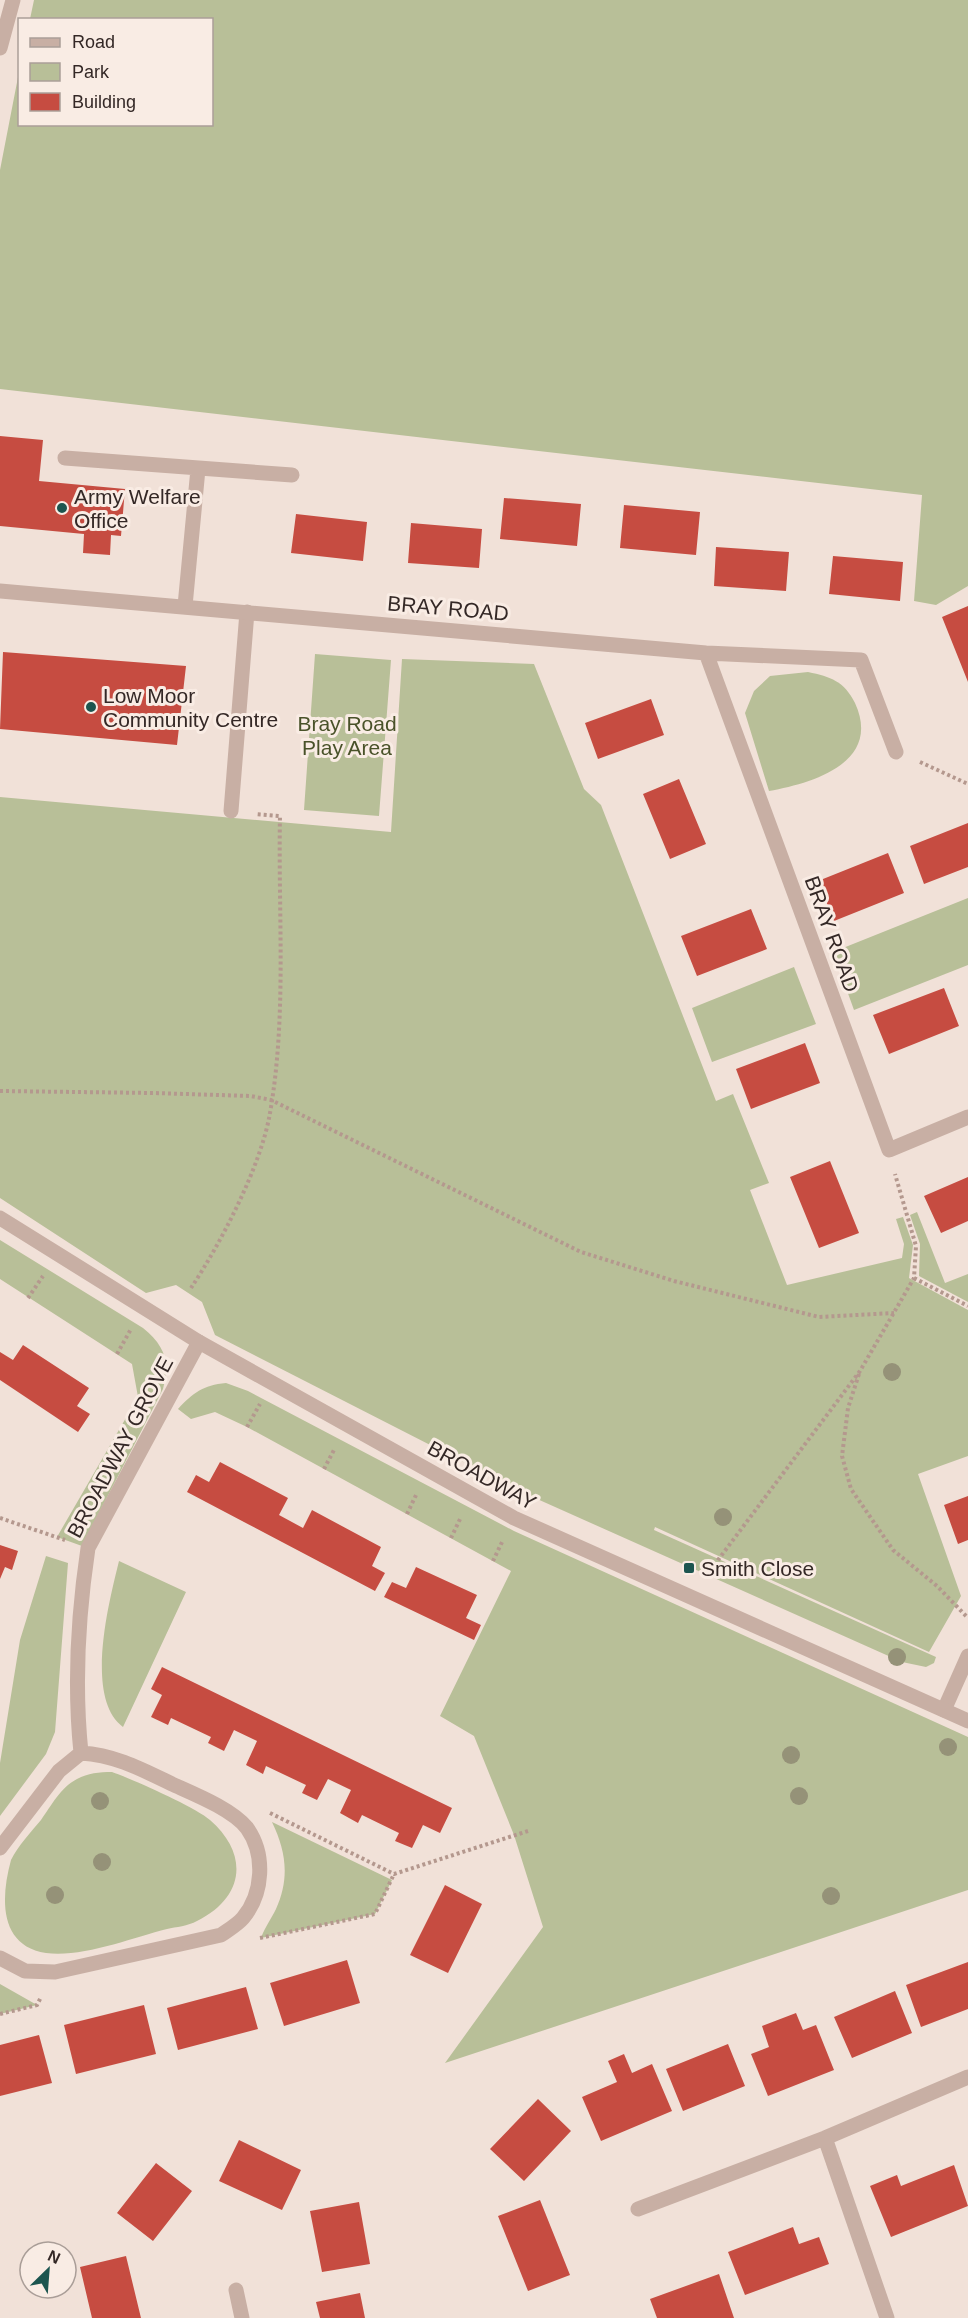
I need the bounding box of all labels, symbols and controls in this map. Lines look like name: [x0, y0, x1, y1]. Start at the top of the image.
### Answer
legend: [18, 18, 213, 126]
text: Road: [72, 32, 115, 52]
text: Park: [72, 62, 110, 82]
text: Building: [72, 92, 136, 112]
place label: Army Welfare Office: [74, 485, 201, 532]
marker: Army Welfare Office: [55, 501, 69, 515]
street label: BRAY ROAD: [386, 591, 510, 625]
place label: Low Moor Community Centre: [103, 684, 278, 731]
marker: Low Moor Community Centre: [84, 700, 98, 714]
park label: Bray Road Play Area: [297, 712, 397, 759]
street label: BRAY ROAD: [800, 873, 864, 995]
street label: BROADWAY GROVE: [63, 1353, 177, 1541]
street label: BROADWAY: [424, 1436, 540, 1514]
place label: Smith Close: [701, 1557, 814, 1580]
marker: Smith Close: [682, 1561, 696, 1575]
north arrow: [18, 2240, 78, 2300]
text: N: [45, 2247, 63, 2267]

